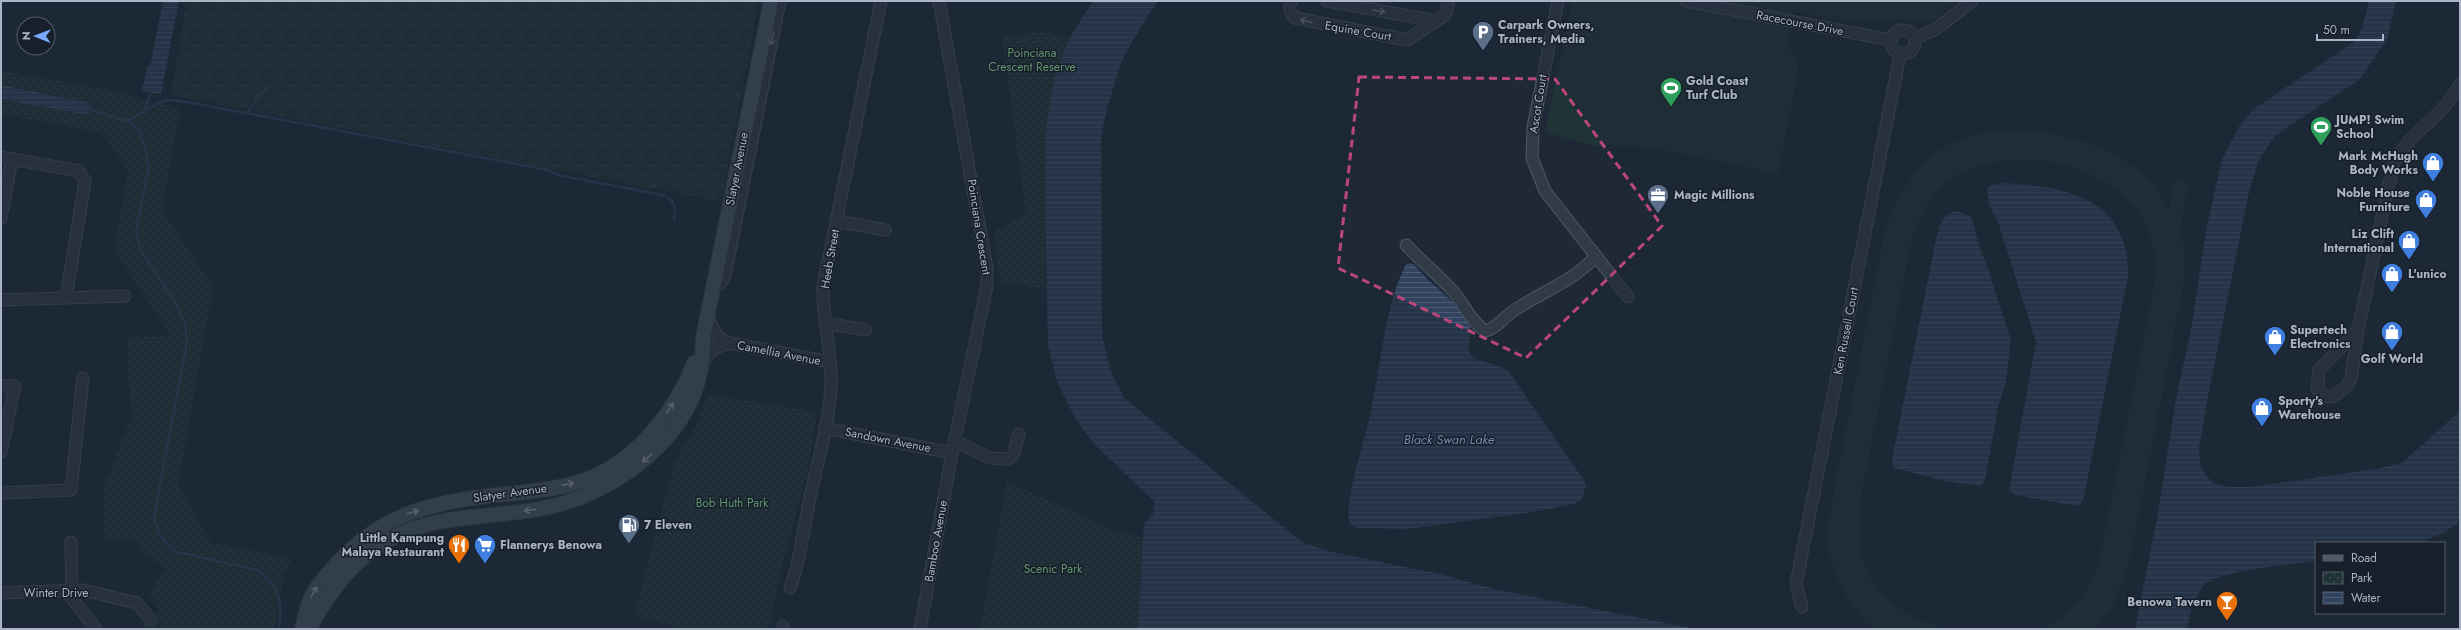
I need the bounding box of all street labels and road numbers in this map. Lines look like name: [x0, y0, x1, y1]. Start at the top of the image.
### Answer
street label: Racecourse Drive: [1755, 6, 1845, 40]
street label: Equine Court: [1323, 16, 1393, 46]
street label: Ascot Court: [1524, 73, 1552, 135]
street label: Slatyer Avenue: [721, 131, 753, 207]
street label: Poinciana Crescent: [963, 178, 995, 276]
street label: Heeb Street: [816, 228, 844, 290]
street label: Ken Russell Court: [1829, 286, 1863, 376]
street label: Camellia Avenue: [736, 336, 822, 370]
street label: Sandown Avenue: [843, 423, 933, 457]
street label: Slatyer Avenue: [472, 479, 548, 507]
street label: Bamboo Avenue: [920, 499, 952, 583]
street label: Winter Drive: [24, 584, 88, 602]

